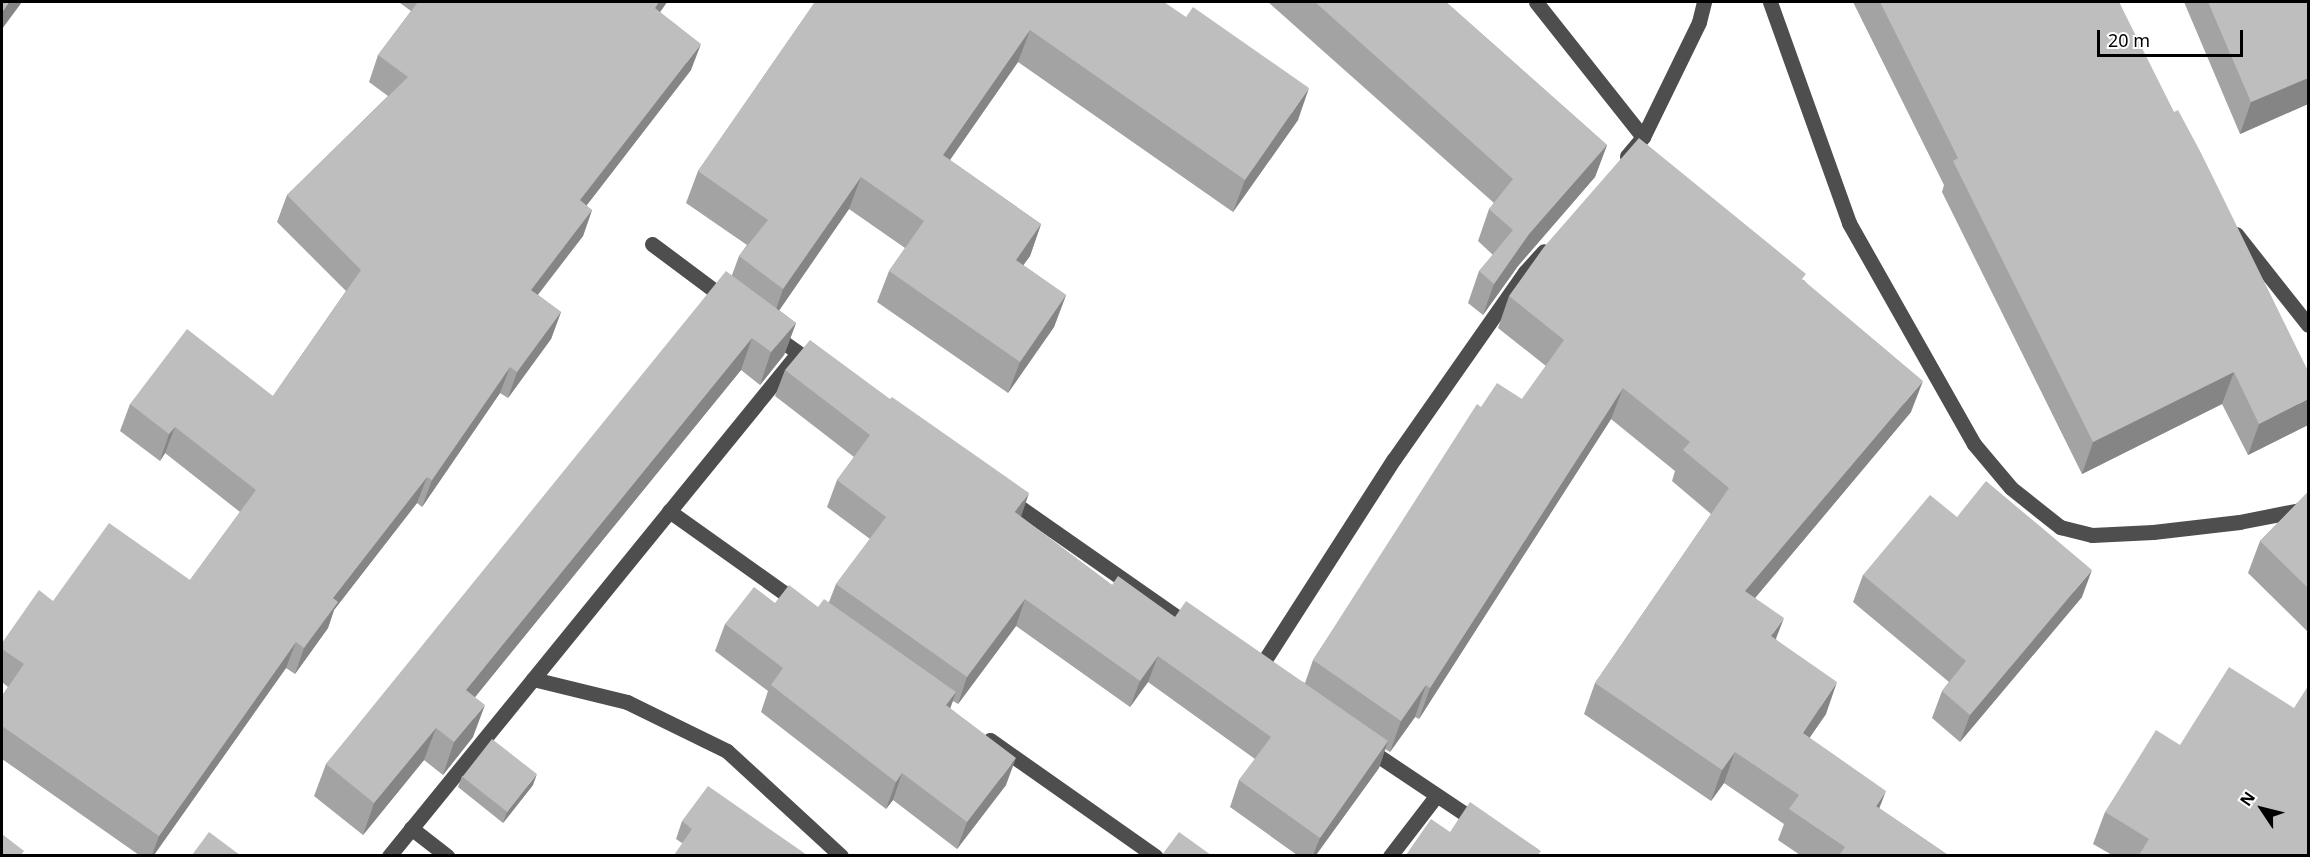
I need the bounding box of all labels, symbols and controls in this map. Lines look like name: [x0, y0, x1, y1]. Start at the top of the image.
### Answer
scale bar: [2100, 18, 2246, 56]
text: 20 m: [2108, 28, 2150, 52]
north arrow: [2232, 779, 2292, 839]
text: N: [2235, 787, 2260, 810]

